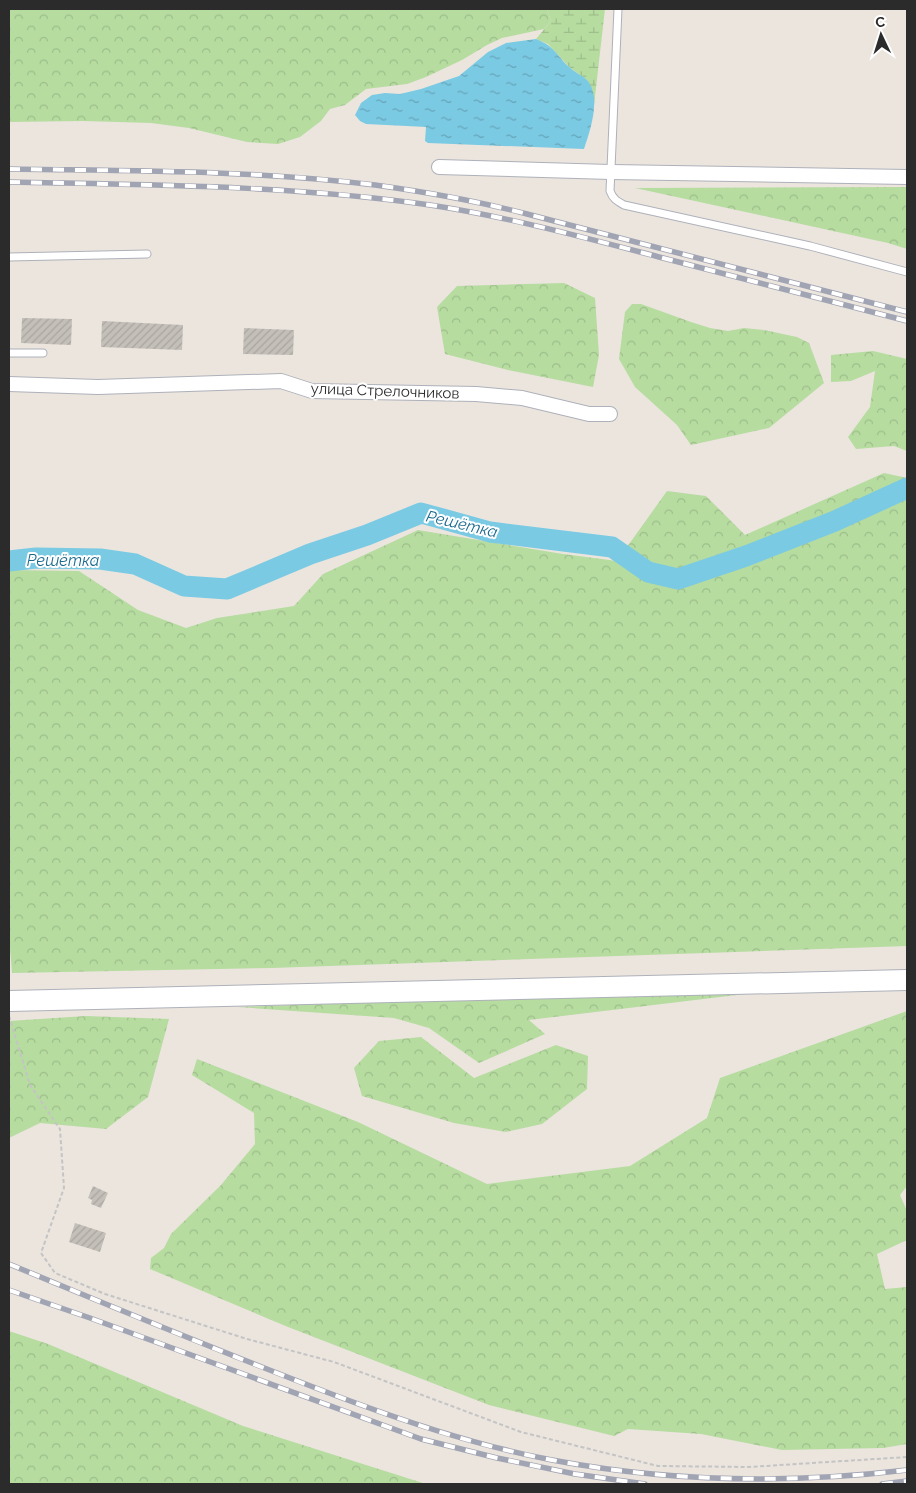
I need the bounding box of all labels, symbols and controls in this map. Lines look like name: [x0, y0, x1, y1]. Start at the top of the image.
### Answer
north arrow: [856, 10, 906, 60]
text: С: [875, 14, 886, 30]
street label: улица Стрелочников: [310, 379, 460, 403]
water label: Решётка: [424, 507, 500, 542]
water label: Решётка: [27, 551, 100, 570]

